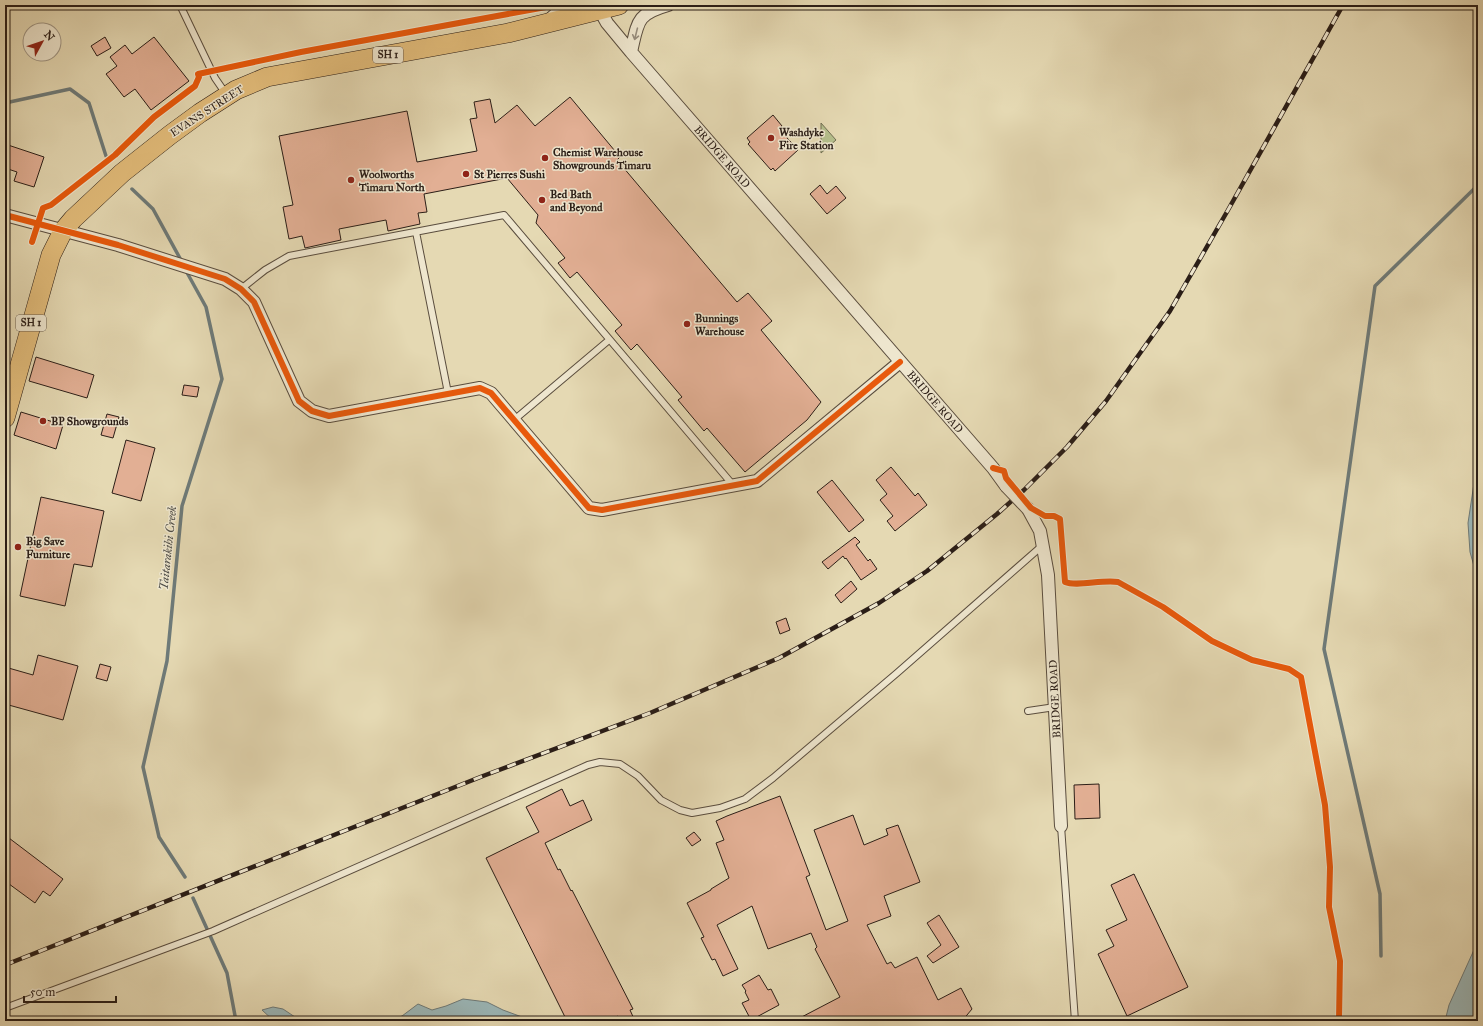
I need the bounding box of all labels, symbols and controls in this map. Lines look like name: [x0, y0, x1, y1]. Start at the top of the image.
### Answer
north arrow: [22, 22, 62, 62]
one-way arrow: [631, 27, 639, 40]
text: N: [41, 28, 58, 44]
road number: SH 1: [373, 47, 403, 63]
street label: EVANS STREET: [168, 82, 247, 140]
street label: BRIDGE ROAD: [691, 123, 753, 191]
place label: Washdyke Fire Station: [779, 126, 834, 152]
marker: Washdyke Fire Station: [766, 133, 776, 143]
place label: Chemist Warehouse Showgrounds Timaru: [553, 146, 651, 172]
marker: Chemist Warehouse Showgrounds Timaru: [540, 153, 550, 163]
place label: Woolworths Timaru North: [358, 168, 426, 194]
place label: St Pierres Sushi: [474, 168, 546, 181]
marker: St Pierres Sushi: [461, 169, 471, 179]
marker: Woolworths Timaru North: [346, 175, 356, 185]
place label: Bed Bath and Beyond: [550, 188, 603, 215]
marker: Bed Bath and Beyond: [537, 195, 547, 205]
place label: Bunnings Warehouse: [695, 312, 745, 338]
road number: SH 1: [16, 315, 46, 331]
marker: Bunnings Warehouse: [682, 319, 692, 329]
street label: BRIDGE ROAD: [904, 368, 966, 436]
place label: BP Showgrounds: [51, 415, 128, 428]
marker: BP Showgrounds: [38, 416, 48, 426]
water label: Taitarakihi Creek: [157, 505, 179, 591]
place label: Big Save Furniture: [26, 535, 71, 561]
marker: Big Save Furniture: [13, 542, 23, 552]
street label: BRIDGE ROAD: [1046, 659, 1064, 739]
scale bar: [24, 978, 116, 1004]
text: 50 m: [30, 985, 55, 999]

